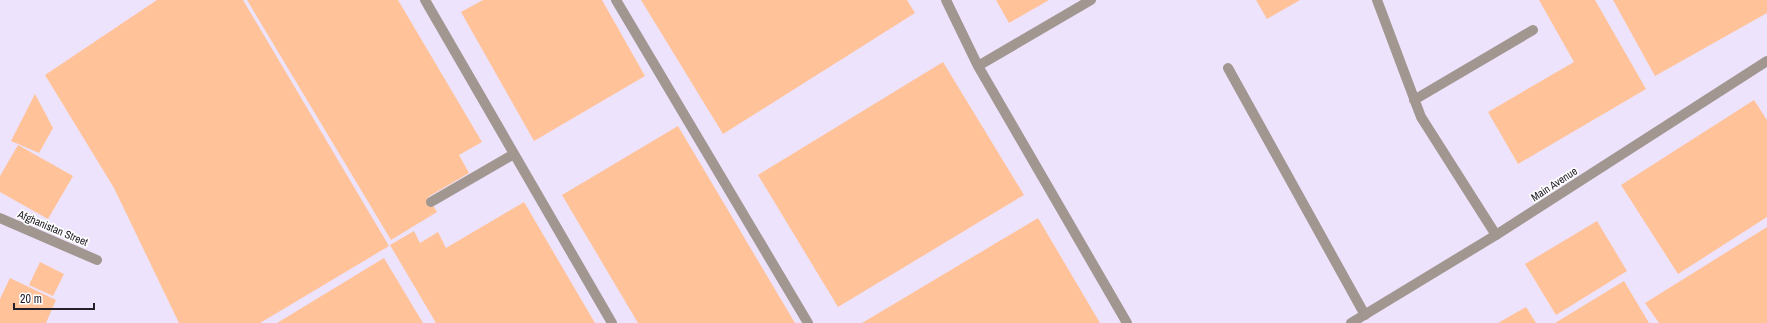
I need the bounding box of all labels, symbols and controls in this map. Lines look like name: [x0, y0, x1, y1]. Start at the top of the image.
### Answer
street label: Main Avenue: [1528, 164, 1580, 204]
street label: Afghanistan Street: [15, 207, 91, 249]
scale bar: [14, 285, 94, 311]
text: 20 m: [20, 291, 42, 307]

